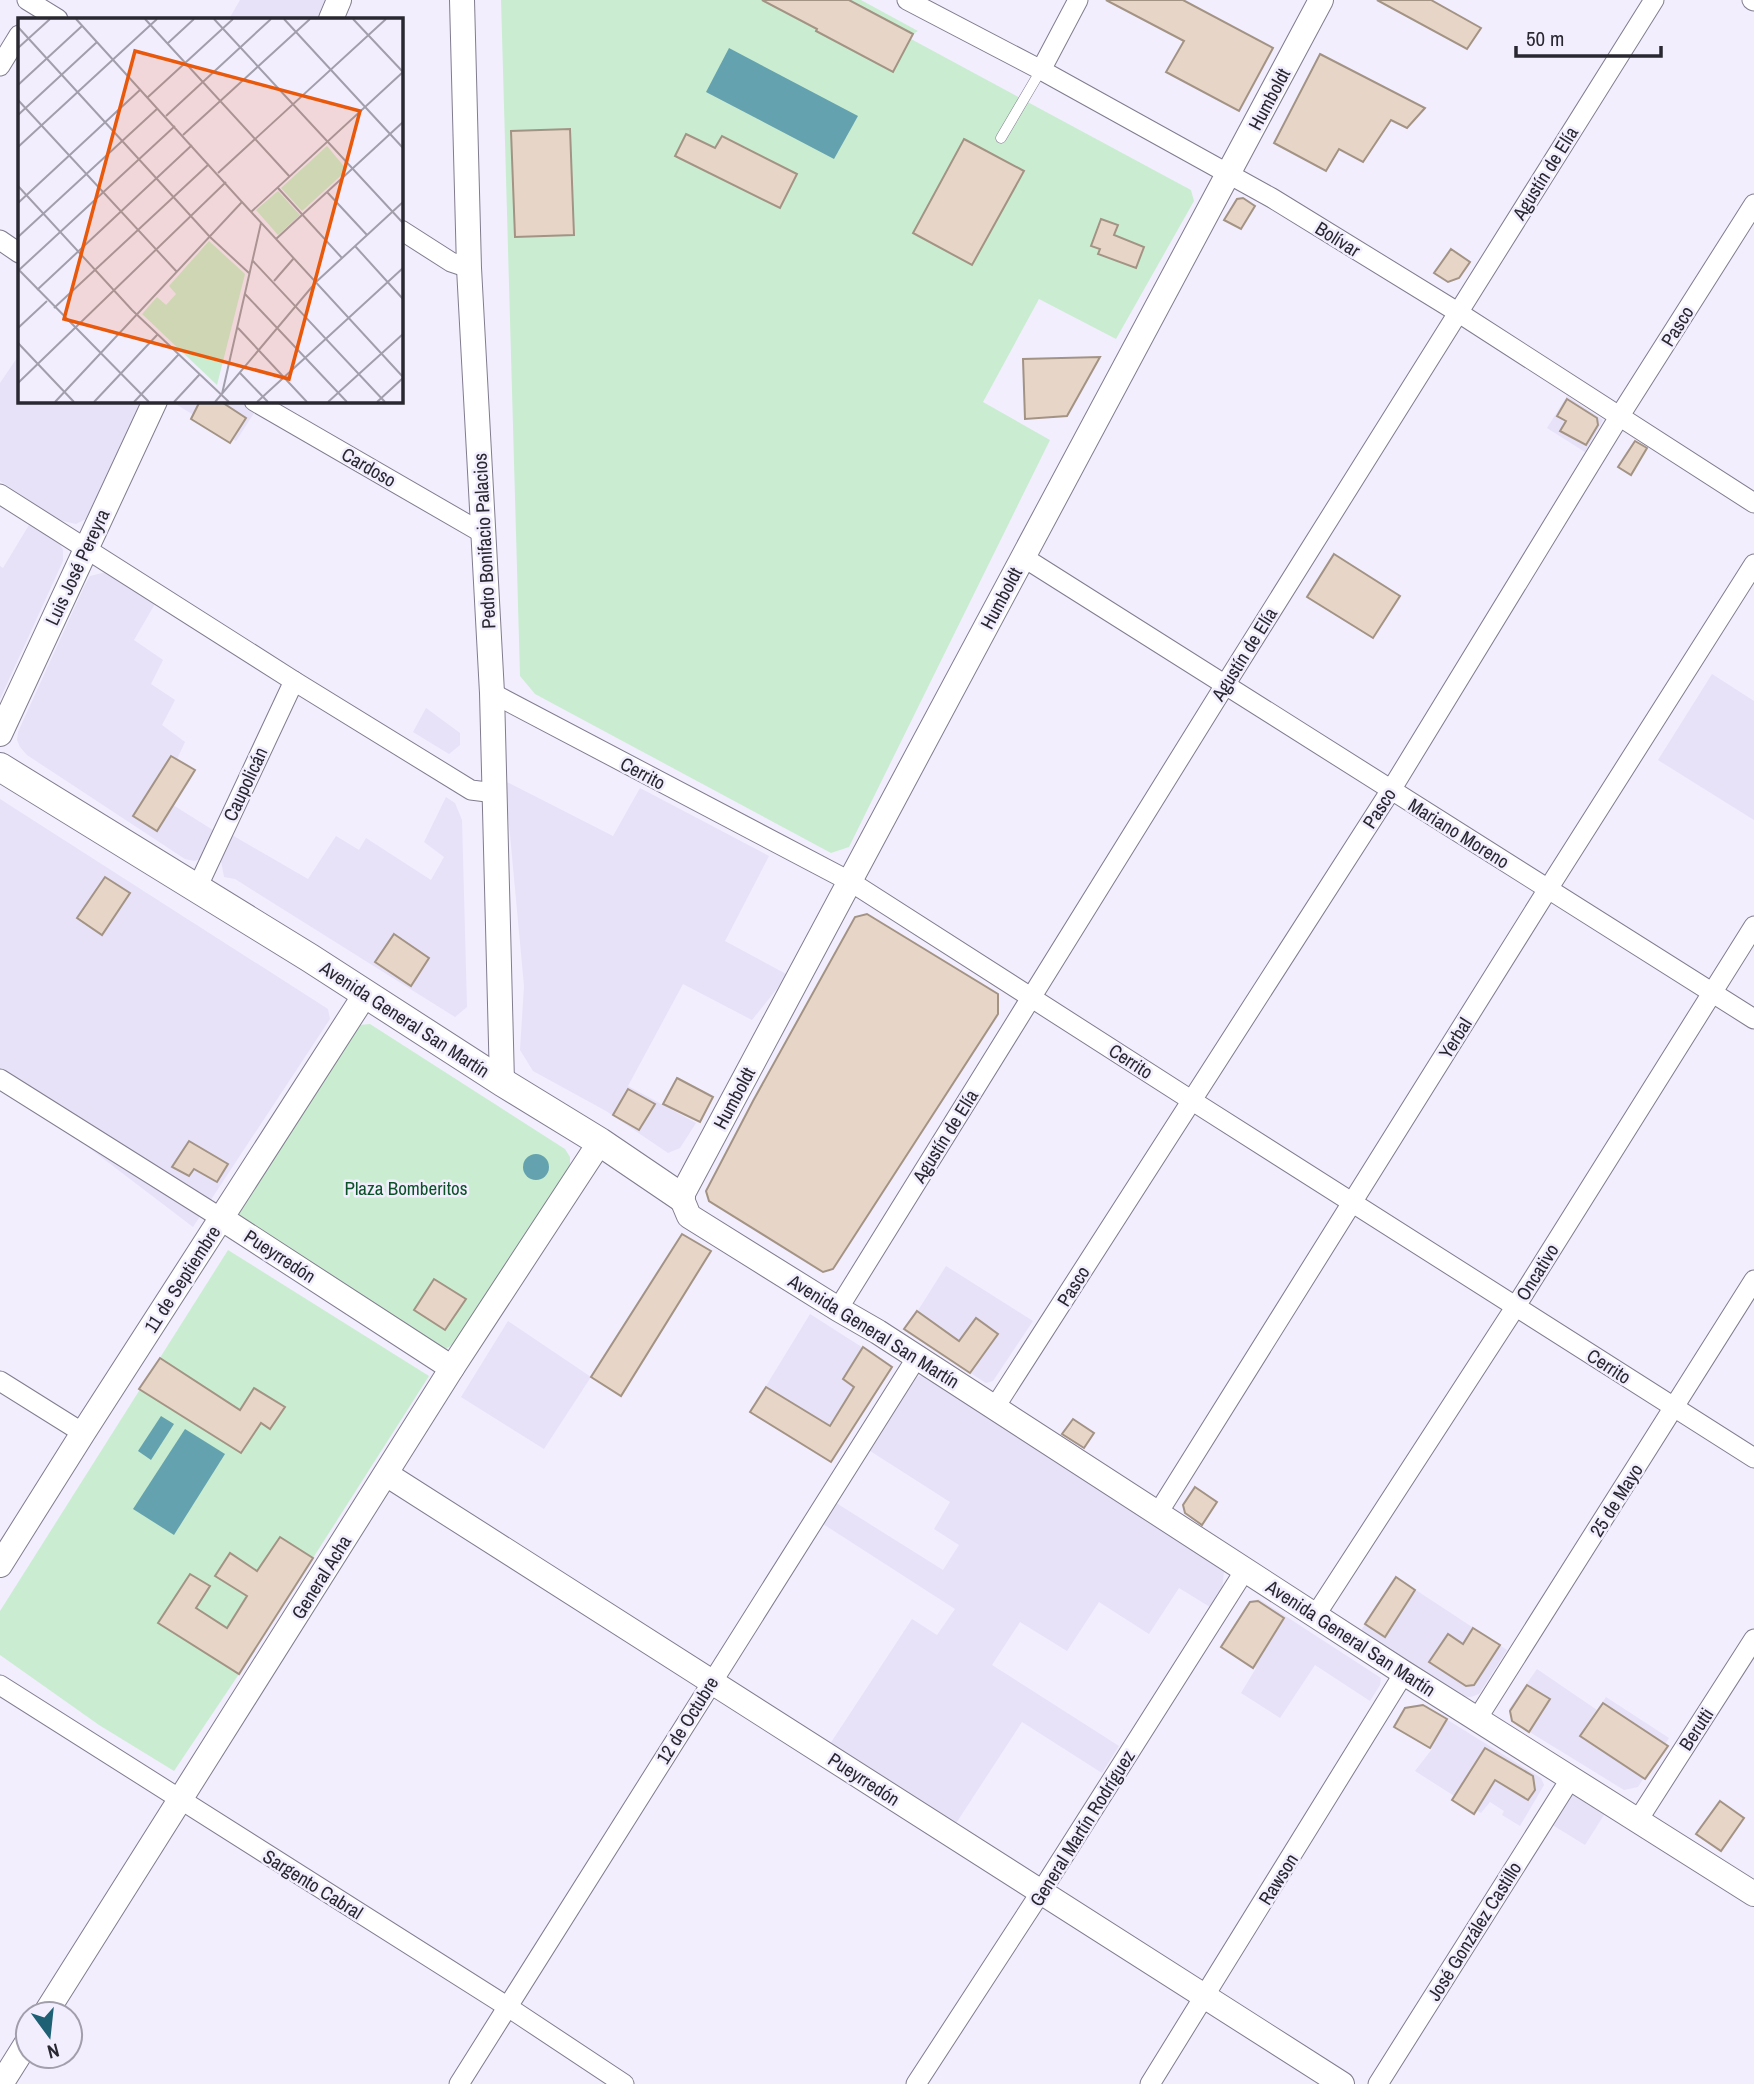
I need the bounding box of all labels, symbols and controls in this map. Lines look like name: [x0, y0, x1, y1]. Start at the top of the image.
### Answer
scale bar: [1516, 14, 1661, 58]
inset map: [18, 18, 402, 402]
text: 50 m: [1526, 24, 1564, 53]
street label: Humboldt: [1242, 63, 1296, 135]
street label: Agustín de Elía: [1505, 121, 1584, 226]
street label: Bolívar: [1311, 215, 1366, 263]
street label: Pasco: [1654, 301, 1700, 351]
street label: Cardoso: [337, 441, 401, 493]
street label: Pedro Bonifacio Palacios: [466, 452, 502, 629]
street label: Luis José Pereyra: [39, 504, 115, 629]
street label: Humboldt: [974, 562, 1028, 634]
street label: Agustín de Elía: [1204, 602, 1283, 707]
street label: Caupolicán: [217, 743, 273, 825]
street label: Cerrito: [616, 750, 670, 796]
street label: Pasco: [1356, 783, 1402, 833]
street label: Mariano Moreno: [1404, 792, 1514, 874]
street label: Avenida General San Martín: [314, 954, 495, 1084]
street label: Yerbal: [1432, 1013, 1478, 1063]
street label: Cerrito: [1104, 1037, 1158, 1085]
street label: Humboldt: [707, 1062, 761, 1134]
street label: Agustín de Elía: [905, 1084, 984, 1189]
park label: Plaza Bomberitos: [345, 1175, 468, 1201]
street label: 11 de Septiembre: [138, 1220, 226, 1338]
street label: Pueyrredón: [239, 1223, 321, 1289]
street label: Oncativo: [1509, 1239, 1565, 1305]
street label: Pasco: [1050, 1261, 1096, 1311]
street label: Avenida General San Martín: [783, 1267, 965, 1394]
street label: Cerrito: [1582, 1342, 1636, 1390]
street label: 25 de Mayo: [1583, 1459, 1649, 1541]
street label: General Acha: [285, 1530, 357, 1624]
street label: Avenida General San Martín: [1260, 1573, 1441, 1703]
street label: 12 de Octubre: [650, 1671, 724, 1769]
street label: Berutti: [1673, 1703, 1719, 1755]
street label: General Martín Rodríguez: [1023, 1745, 1141, 1911]
street label: Pueyrredón: [823, 1746, 905, 1812]
street label: Sargento Cabral: [258, 1843, 368, 1925]
street label: Rawson: [1252, 1848, 1304, 1910]
street label: José González Castillo: [1421, 1857, 1527, 2005]
north arrow: [14, 2000, 84, 2070]
text: N: [45, 2037, 62, 2065]

